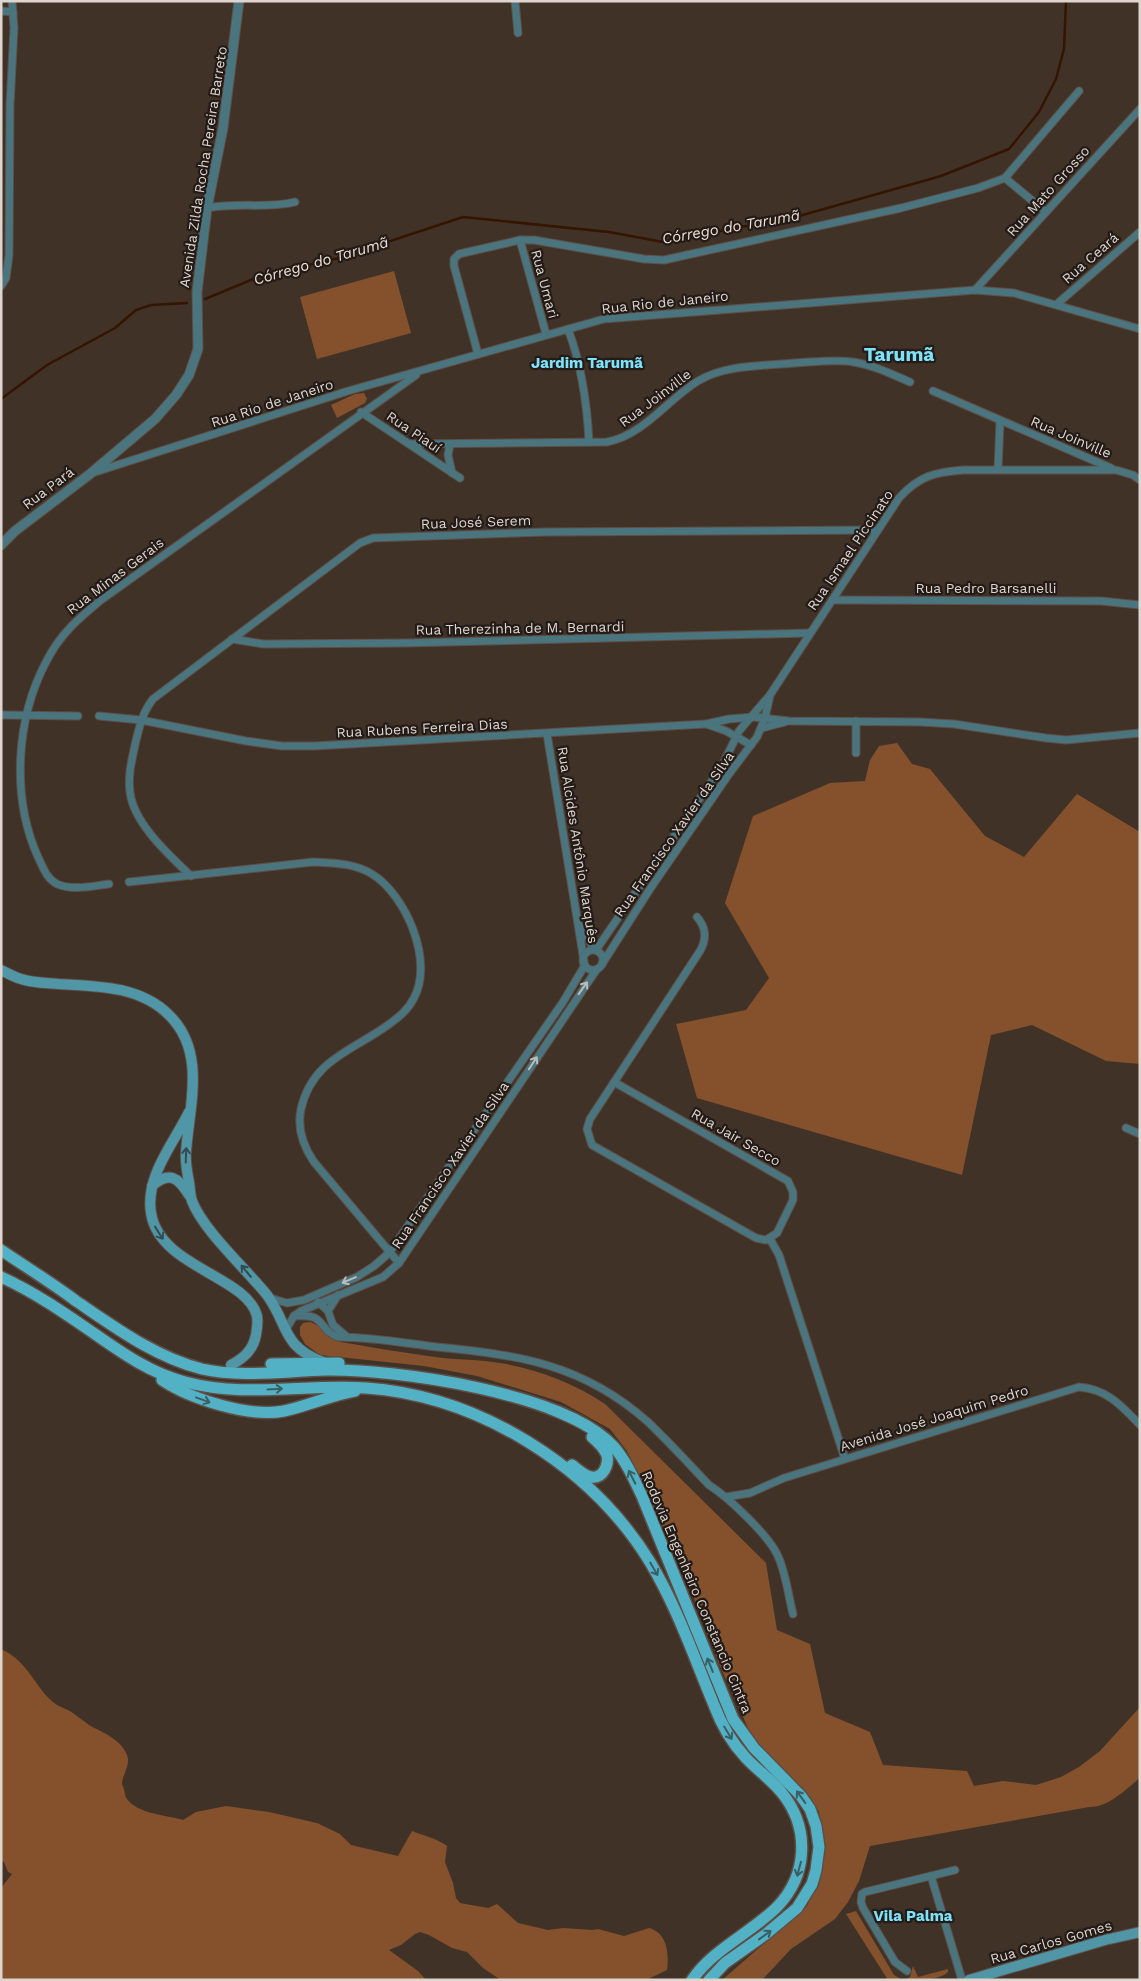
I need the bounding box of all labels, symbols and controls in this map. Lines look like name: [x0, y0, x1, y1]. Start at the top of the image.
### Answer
street label: Avenida Zilda Rocha Pereira Barreto: [176, 45, 230, 289]
street label: Rua Mato Grosso: [1003, 143, 1093, 239]
water label: Córrego do Tarumã: [661, 206, 801, 248]
street label: Rua Ceará: [1059, 229, 1121, 287]
water label: Córrego do Tarumã: [251, 233, 391, 289]
street label: Rua Umari: [528, 248, 562, 320]
street label: Rua Rio de Janeiro: [601, 287, 729, 317]
district label: Tarumã: [864, 343, 934, 366]
district label: Jardim Tarumã: [531, 354, 643, 372]
street label: Rua Joinville: [616, 366, 694, 430]
street label: Rua Rio de Janeiro: [209, 376, 335, 430]
street label: Rua Piauí: [384, 408, 445, 456]
street label: Rua Joinville: [1028, 413, 1114, 461]
street label: Rua Pará: [19, 463, 77, 512]
street label: Rua Ismael Piccinato: [804, 487, 896, 613]
street label: Rua José Serem: [421, 512, 531, 532]
street label: Rua Minas Gerais: [63, 534, 167, 618]
street label: Rua Pedro Barsanelli: [916, 580, 1056, 596]
street label: Rua Therezinha de M. Bernardi: [415, 618, 625, 638]
street label: Rua Rubens Ferreira Dias: [336, 716, 508, 740]
street label: Rua Alcides Antônio Marquês: [555, 745, 601, 945]
street label: Rua Francisco Xavier da Silva: [611, 748, 737, 920]
one-way arrow: [578, 981, 589, 995]
one-way arrow: [528, 1056, 538, 1070]
street label: Rua Francisco Xavier da Silva: [388, 1078, 512, 1252]
street label: Rua Jair Secco: [689, 1105, 783, 1169]
one-way arrow: [182, 1148, 191, 1164]
one-way arrow: [155, 1225, 165, 1239]
one-way arrow: [240, 1264, 251, 1277]
one-way arrow: [342, 1276, 357, 1286]
street label: Avenida José Joaquim Pedro: [838, 1382, 1030, 1454]
one-way arrow: [267, 1385, 283, 1394]
one-way arrow: [195, 1396, 211, 1405]
street label: Rodovia Engenheiro Constancio Cintra: [639, 1469, 755, 1715]
one-way arrow: [627, 1470, 636, 1485]
one-way arrow: [649, 1562, 659, 1577]
one-way arrow: [705, 1658, 715, 1673]
one-way arrow: [723, 1726, 733, 1740]
one-way arrow: [796, 1790, 806, 1804]
one-way arrow: [794, 1861, 803, 1877]
district label: Vila Palma: [874, 1907, 953, 1925]
street label: Rua Carlos Gomes: [988, 1917, 1114, 1967]
one-way arrow: [758, 1930, 772, 1940]

